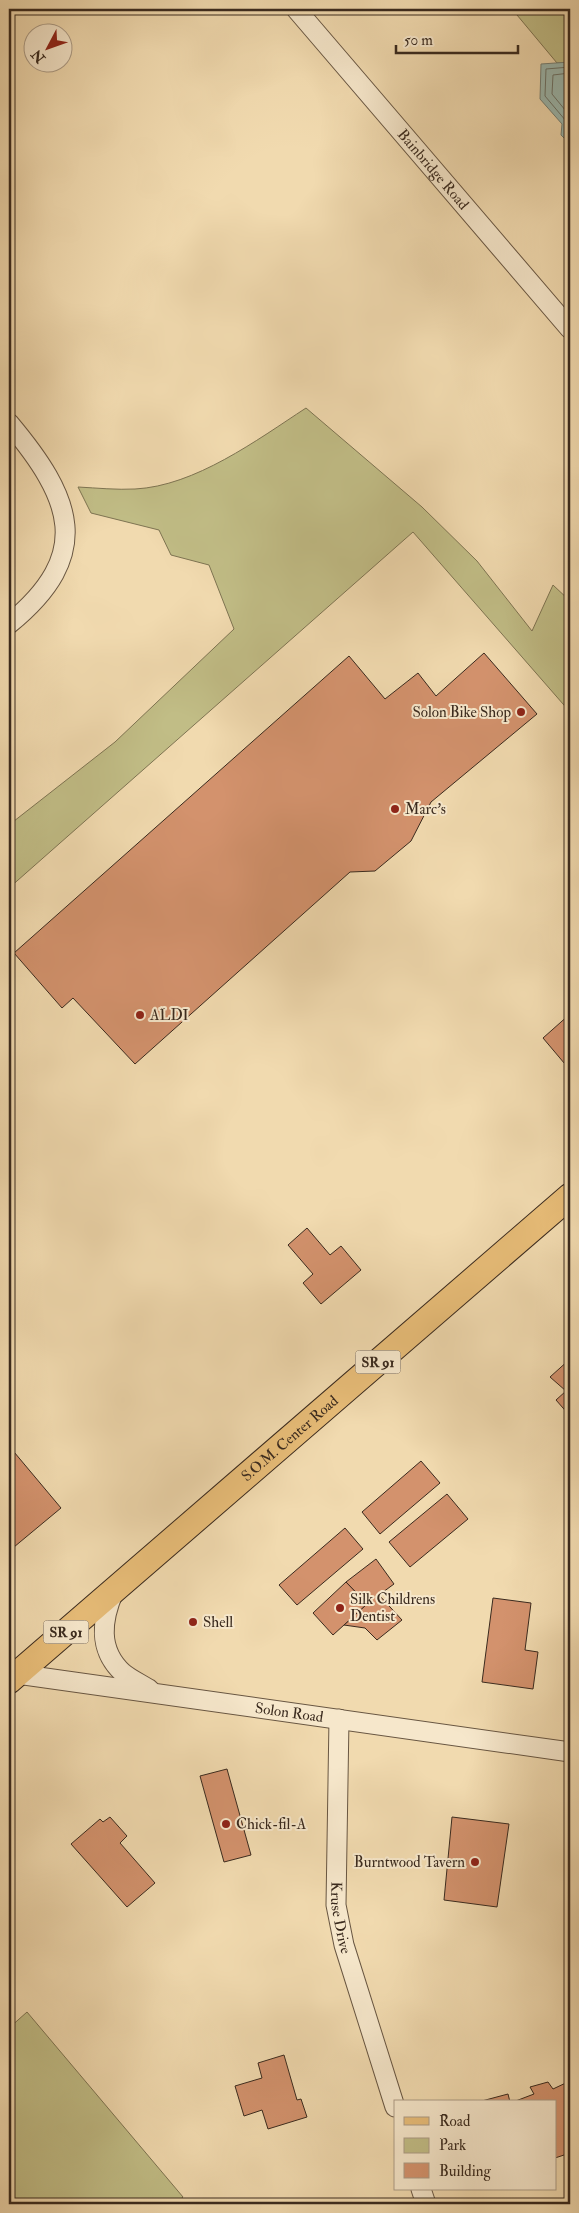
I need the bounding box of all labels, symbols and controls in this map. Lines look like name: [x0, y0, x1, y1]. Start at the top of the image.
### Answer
north arrow: [22, 22, 72, 72]
scale bar: [396, 22, 519, 54]
text: 50 m: [404, 31, 433, 50]
text: N: [28, 46, 50, 67]
street label: Bainbridge Road: [393, 125, 473, 214]
place label: Solon Bike Shop: [412, 703, 511, 723]
marker: Solon Bike Shop: [515, 706, 527, 718]
place label: Marc's: [405, 800, 446, 819]
marker: Marc's: [389, 803, 401, 815]
place label: ALDI: [149, 1006, 189, 1025]
marker: ALDI: [134, 1009, 146, 1021]
road number: SR 91: [356, 1350, 400, 1374]
street label: S.O.M. Center Road: [238, 1391, 343, 1486]
place label: Silk Childrens Dentist: [350, 1590, 435, 1626]
marker: Silk Childrens Dentist: [334, 1602, 346, 1614]
place label: Shell: [203, 1613, 233, 1632]
marker: Shell: [187, 1616, 199, 1628]
road number: SR 91: [44, 1620, 88, 1644]
street label: Solon Road: [254, 1699, 325, 1727]
place label: Chick-fil-A: [236, 1815, 307, 1834]
marker: Chick-fil-A: [220, 1818, 232, 1830]
place label: Burntwood Tavern: [354, 1853, 465, 1872]
marker: Burntwood Tavern: [469, 1856, 481, 1868]
street label: Kruse Drive: [326, 1881, 355, 1956]
legend: [394, 2100, 556, 2190]
text: Road: [439, 2112, 471, 2131]
text: Park: [439, 2136, 466, 2155]
text: Building: [439, 2162, 491, 2181]

